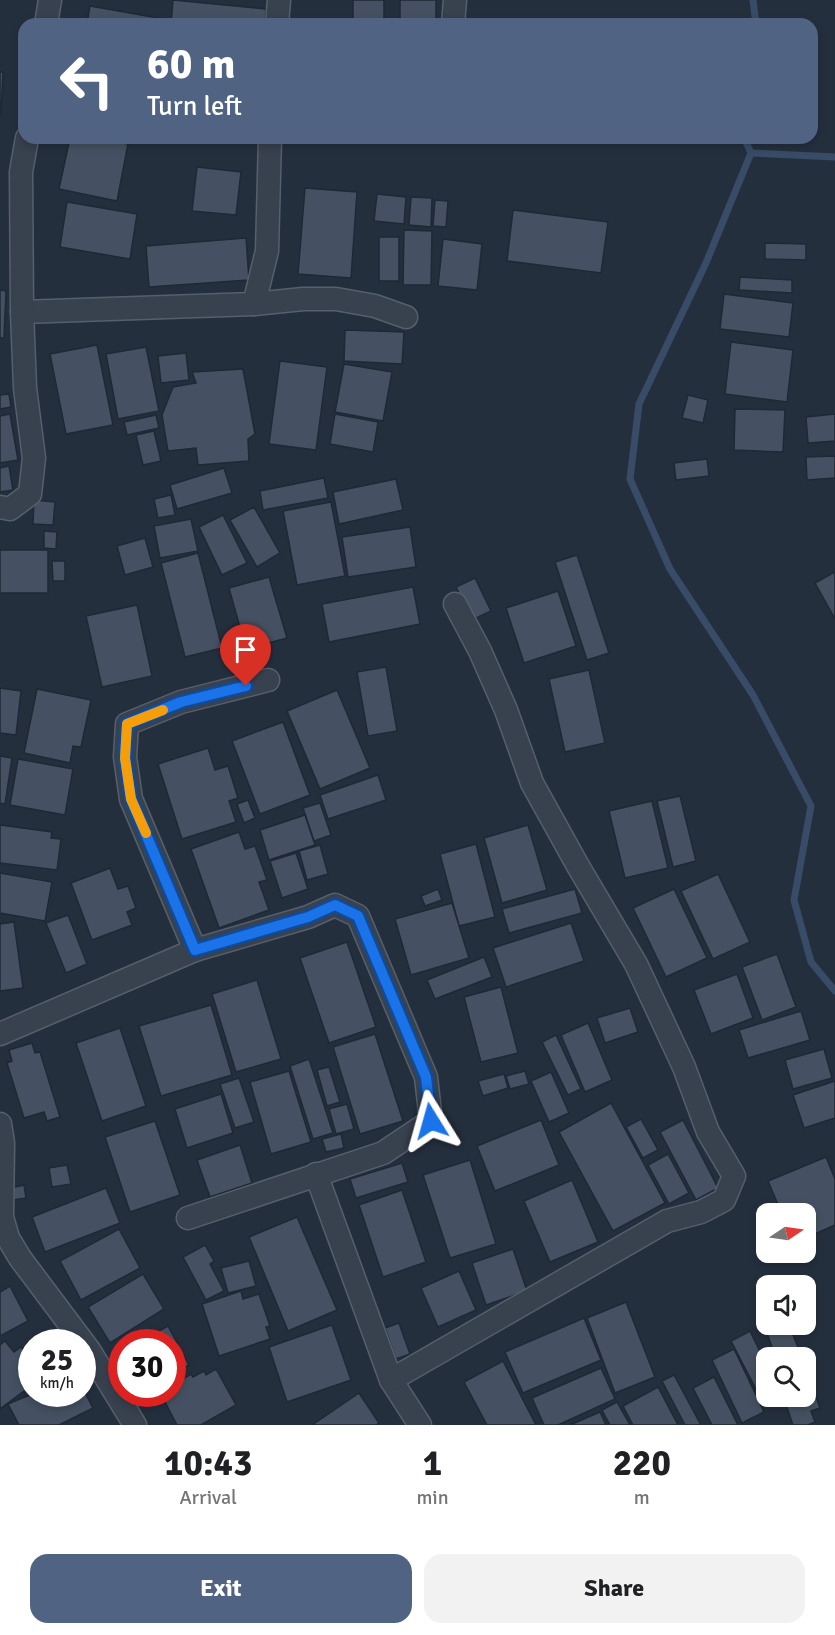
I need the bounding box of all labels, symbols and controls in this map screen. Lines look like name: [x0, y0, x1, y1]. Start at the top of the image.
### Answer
text: 60 m: [147, 39, 236, 90]
icon: left: [48, 42, 126, 120]
text: Turn left: [147, 90, 242, 123]
pin: [220, 624, 271, 686]
icon: arrive: [229, 633, 262, 666]
position arrow: [399, 1089, 463, 1153]
north arrow: [756, 1203, 816, 1263]
map controls: [756, 1203, 816, 1407]
button: sound: [756, 1275, 816, 1335]
speed limit sign: 30: [108, 1329, 186, 1407]
text: 25: [41, 1342, 73, 1379]
button: search: [756, 1347, 816, 1407]
text: km/h: [40, 1374, 74, 1392]
text: 10:43: [164, 1441, 252, 1486]
text: 1: [423, 1441, 442, 1486]
text: 220: [613, 1441, 671, 1486]
text: Arrival: [179, 1485, 237, 1510]
text: min: [416, 1485, 449, 1510]
text: m: [634, 1485, 650, 1510]
button: Exit: [30, 1554, 412, 1623]
button: Share: [424, 1554, 805, 1623]

